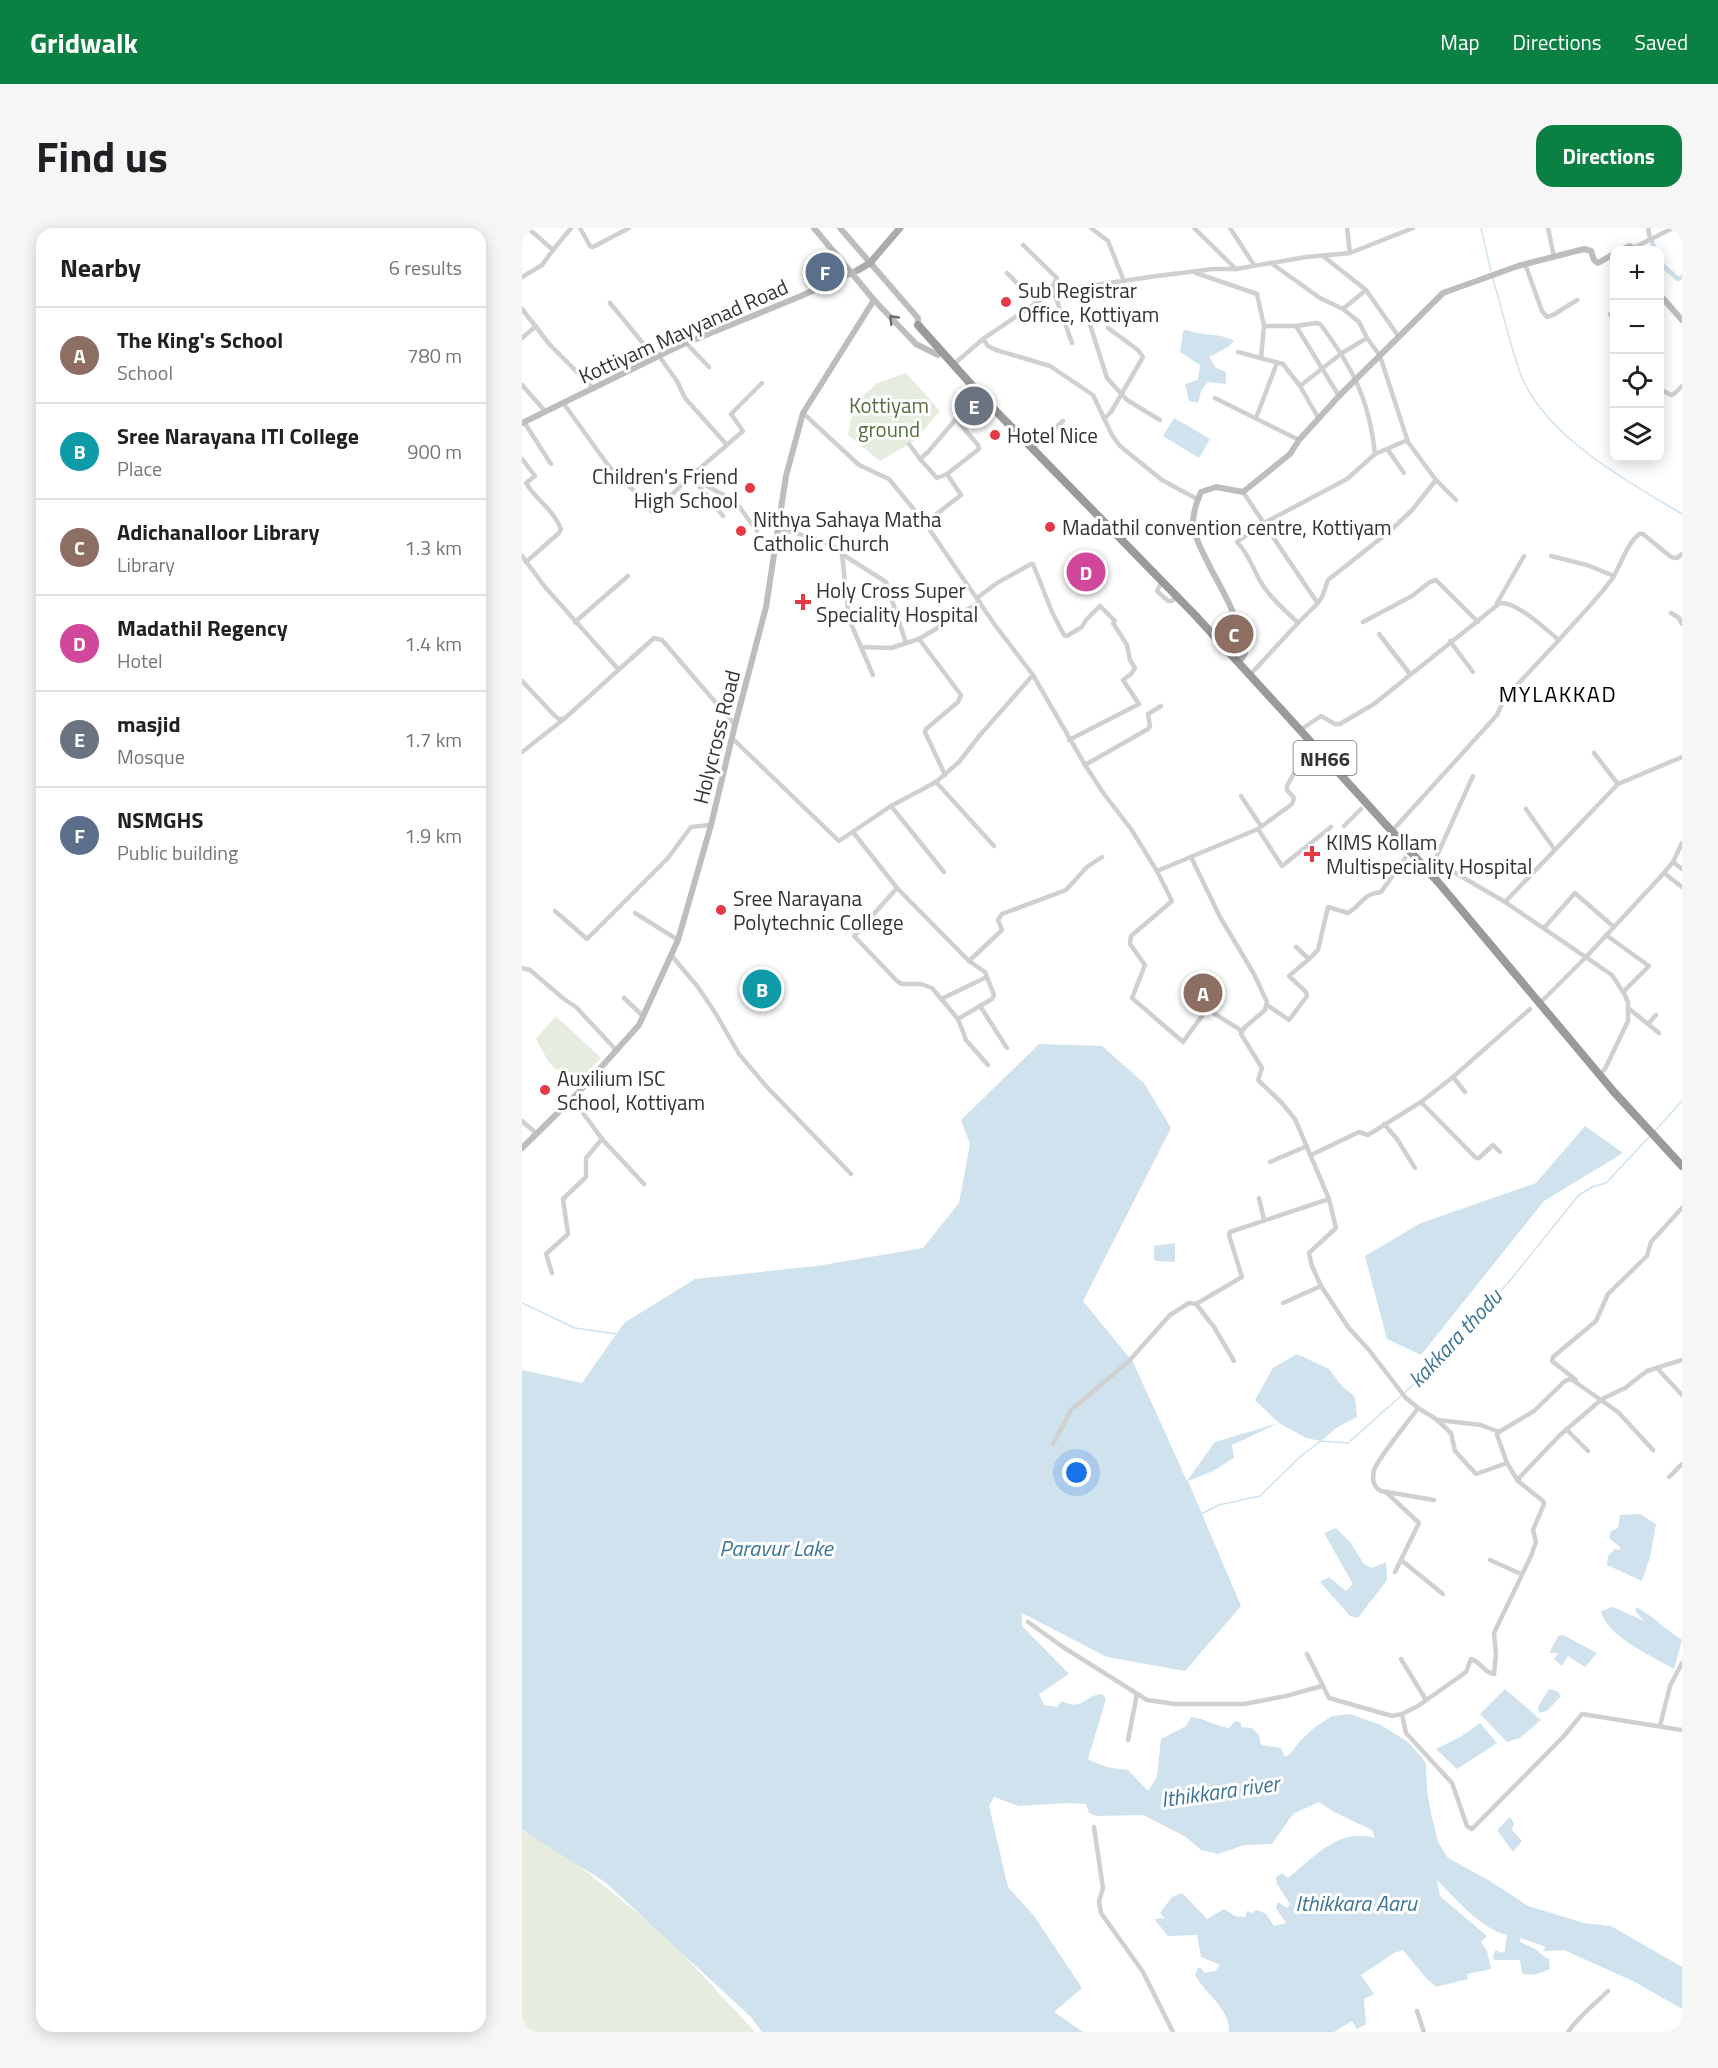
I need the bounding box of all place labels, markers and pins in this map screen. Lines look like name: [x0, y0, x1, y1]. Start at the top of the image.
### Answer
pin: F: [806, 250, 844, 294]
place label: Sub Registrar Office, Kottiyam: [1018, 274, 1159, 330]
marker: Sub Registrar Office, Kottiyam: [999, 295, 1013, 309]
pin: E: [954, 384, 994, 429]
place label: Hotel Nice: [1007, 419, 1098, 451]
marker: Hotel Nice: [988, 428, 1002, 442]
place label: Children's Friend High School: [592, 460, 738, 516]
marker: Children's Friend High School: [743, 481, 757, 495]
place label: Nithya Sahaya Matha Catholic Church: [753, 503, 942, 559]
place label: Madathil convention centre, Kottiyam: [1062, 511, 1392, 543]
marker: Madathil convention centre, Kottiyam: [1043, 520, 1057, 534]
marker: Nithya Sahaya Matha Catholic Church: [734, 524, 748, 538]
pin: D: [1066, 550, 1106, 594]
place label: Holy Cross Super Speciality Hospital: [816, 574, 978, 630]
marker: Holy Cross Super Speciality Hospital: [794, 593, 812, 611]
pin: C: [1214, 612, 1254, 656]
place label: KIMS Kollam Multispeciality Hospital: [1326, 826, 1532, 882]
marker: KIMS Kollam Multispeciality Hospital: [1303, 845, 1321, 863]
place label: Sree Narayana Polytechnic College: [733, 882, 904, 938]
marker: Sree Narayana Polytechnic College: [714, 903, 728, 917]
pin: B: [742, 966, 782, 1011]
pin: A: [1184, 970, 1222, 1016]
place label: Auxilium ISC School, Kottiyam: [557, 1062, 705, 1118]
marker: Auxilium ISC School, Kottiyam: [538, 1083, 552, 1097]

